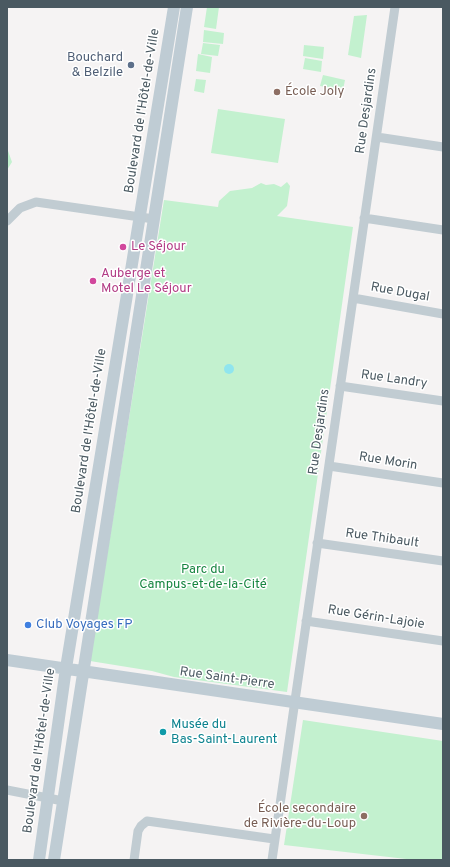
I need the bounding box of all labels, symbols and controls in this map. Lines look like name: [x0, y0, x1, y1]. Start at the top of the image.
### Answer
street label: Boulevard de l'Hôtel-de-Ville: [122, 28, 164, 194]
place label: Bouchard & Belzile: [67, 50, 123, 81]
marker: Bouchard & Belzile: [126, 60, 136, 70]
street label: Rue Desjardins: [353, 67, 381, 155]
place label: École Joly: [285, 84, 344, 100]
marker: École Joly: [272, 87, 282, 97]
place label: Le Séjour: [131, 239, 186, 255]
marker: Le Séjour: [118, 242, 128, 252]
place label: Auberge et Motel Le Séjour: [101, 266, 192, 297]
marker: Auberge et Motel Le Séjour: [88, 276, 98, 286]
street label: Rue Dugal: [369, 280, 431, 306]
street label: Boulevard de l'Hôtel-de-Ville: [69, 348, 111, 514]
street label: Rue Landry: [360, 368, 428, 392]
street label: Rue Desjardins: [306, 388, 334, 476]
street label: Rue Morin: [358, 450, 418, 474]
street label: Rue Thibault: [344, 526, 420, 552]
park label: Parc du Campus-et-de-la-Cité: [139, 562, 267, 593]
street label: Rue Gérin-Lajoie: [327, 603, 425, 633]
place label: Club Voyages FP: [36, 617, 132, 633]
marker: Club Voyages FP: [23, 620, 33, 630]
street label: Rue Saint-Pierre: [179, 665, 275, 693]
street label: Boulevard de l'Hôtel-de-Ville: [21, 667, 59, 835]
place label: Musée du Bas-Saint-Laurent: [171, 717, 277, 748]
marker: Musée du Bas-Saint-Laurent: [158, 727, 168, 737]
place label: École secondaire de Rivière-du-Loup: [244, 801, 356, 832]
marker: École secondaire de Rivière-du-Loup: [359, 811, 369, 821]

